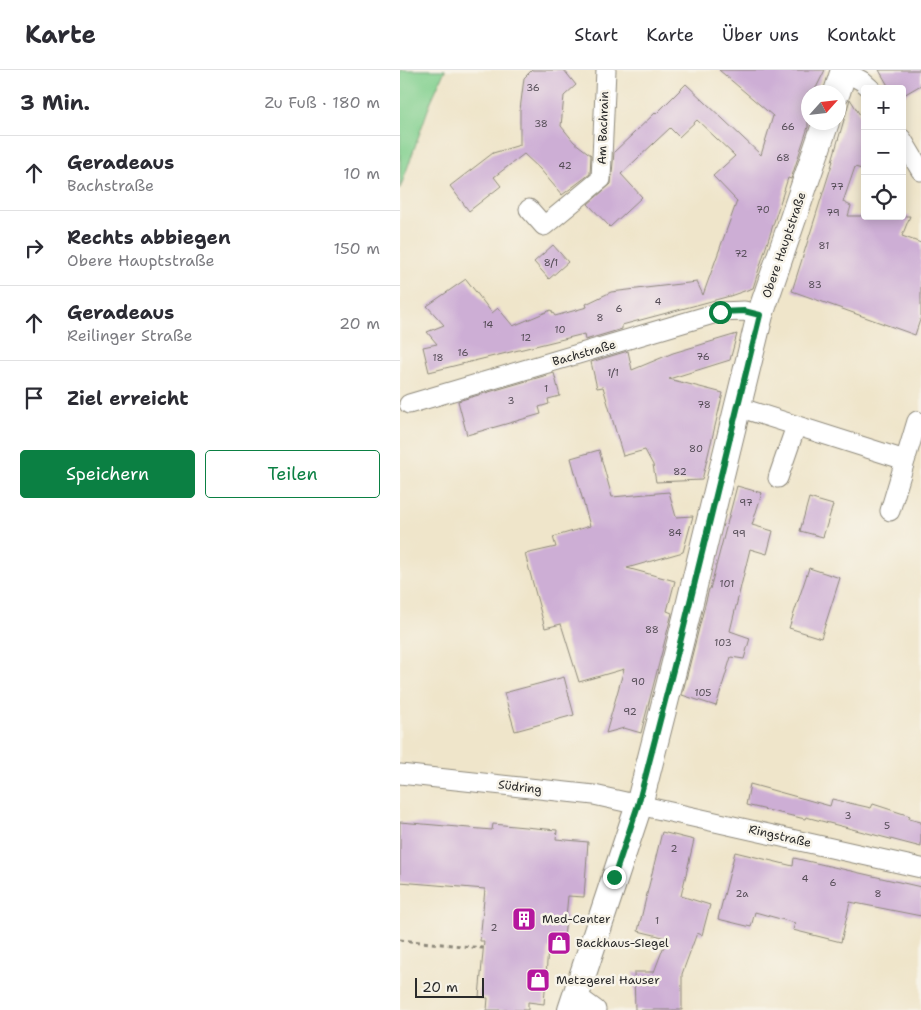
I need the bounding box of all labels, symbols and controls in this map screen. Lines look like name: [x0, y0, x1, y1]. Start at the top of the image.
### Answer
text: Karte: [25, 19, 96, 51]
text: Start: [574, 23, 618, 47]
text: Karte: [646, 23, 694, 47]
text: Über uns: [722, 23, 799, 47]
text: Kontakt: [827, 23, 896, 47]
house number: 36: [526, 81, 540, 94]
north arrow: [801, 85, 846, 130]
map controls: [861, 85, 906, 220]
button: +: [861, 85, 906, 130]
text: 3 Min.: [20, 89, 90, 117]
street label: Am Bachrain: [594, 91, 612, 165]
text: Zu Fuß · 180 m: [265, 92, 380, 113]
house number: 38: [534, 117, 548, 130]
house number: 66: [781, 120, 795, 133]
button: −: [861, 130, 906, 175]
text: Geradeaus: [67, 150, 174, 175]
house number: 68: [776, 151, 790, 164]
icon: ahead: [20, 159, 48, 187]
house number: 42: [558, 159, 572, 172]
text: 10 m: [343, 163, 380, 184]
text: Bachstraße: [67, 175, 154, 196]
button: locate: [861, 175, 906, 220]
house number: 77: [830, 180, 844, 193]
street label: Obere Hauptstraße: [758, 190, 810, 300]
house number: 70: [756, 203, 770, 216]
house number: 79: [826, 206, 840, 219]
text: Rechts abbiegen: [67, 225, 231, 250]
icon: right: [20, 234, 48, 262]
text: 150 m: [333, 238, 380, 259]
house number: 81: [819, 239, 829, 252]
house number: 72: [734, 247, 748, 260]
text: Obere Hauptstraße: [67, 250, 215, 271]
house number: 8/1: [544, 256, 558, 269]
house number: 83: [808, 278, 822, 291]
house number: 4: [655, 295, 662, 308]
text: Geradeaus: [67, 300, 174, 325]
route start: [709, 301, 732, 324]
house number: 6: [616, 302, 623, 315]
icon: ahead: [20, 309, 48, 337]
house number: 8: [597, 311, 604, 324]
text: 20 m: [339, 313, 380, 334]
house number: 14: [483, 318, 493, 331]
house number: 10: [555, 323, 565, 336]
text: Reilinger Straße: [67, 325, 193, 346]
house number: 12: [521, 331, 531, 344]
street label: Bachstraße: [550, 336, 618, 370]
house number: 16: [458, 346, 468, 359]
house number: 76: [696, 350, 710, 363]
house number: 18: [432, 351, 444, 364]
house number: 1/1: [607, 366, 619, 379]
house number: 1: [544, 382, 548, 395]
icon: arrive: [20, 384, 48, 412]
text: Ziel erreicht: [67, 386, 188, 411]
house number: 3: [508, 394, 515, 407]
house number: 78: [697, 398, 711, 411]
house number: 80: [689, 442, 703, 455]
button: Speichern: [20, 450, 195, 498]
button: Teilen: [205, 450, 380, 498]
house number: 82: [673, 465, 687, 478]
house number: 97: [739, 496, 753, 509]
house number: 84: [668, 526, 682, 539]
house number: 99: [732, 527, 746, 540]
house number: 101: [720, 577, 734, 590]
house number: 88: [645, 623, 659, 636]
house number: 103: [714, 636, 732, 649]
house number: 90: [631, 675, 645, 688]
house number: 105: [695, 686, 711, 699]
house number: 92: [623, 705, 637, 718]
street label: Südring: [497, 776, 543, 798]
house number: 3: [845, 809, 852, 822]
house number: 5: [884, 819, 890, 832]
street label: Ringstraße: [747, 821, 813, 851]
house number: 2: [671, 842, 678, 855]
route end: [603, 866, 626, 889]
house number: 4: [802, 872, 809, 885]
house number: 6: [830, 876, 837, 889]
house number: 2a: [736, 887, 749, 900]
house number: 8: [875, 887, 882, 900]
building icon: Med-Center: [511, 906, 537, 932]
place label: Med-Center: [542, 911, 611, 927]
house number: 1: [655, 914, 659, 927]
house number: 2: [491, 921, 498, 934]
shop icon: Backhaus-Siegel: [546, 930, 572, 956]
place label: Backhaus-Siegel: [576, 935, 669, 951]
shop icon: Metzgerei Hauser: [525, 967, 551, 993]
place label: Metzgerei Hauser: [556, 972, 660, 988]
scale bar: [415, 975, 484, 998]
text: 20 m: [422, 978, 458, 996]

